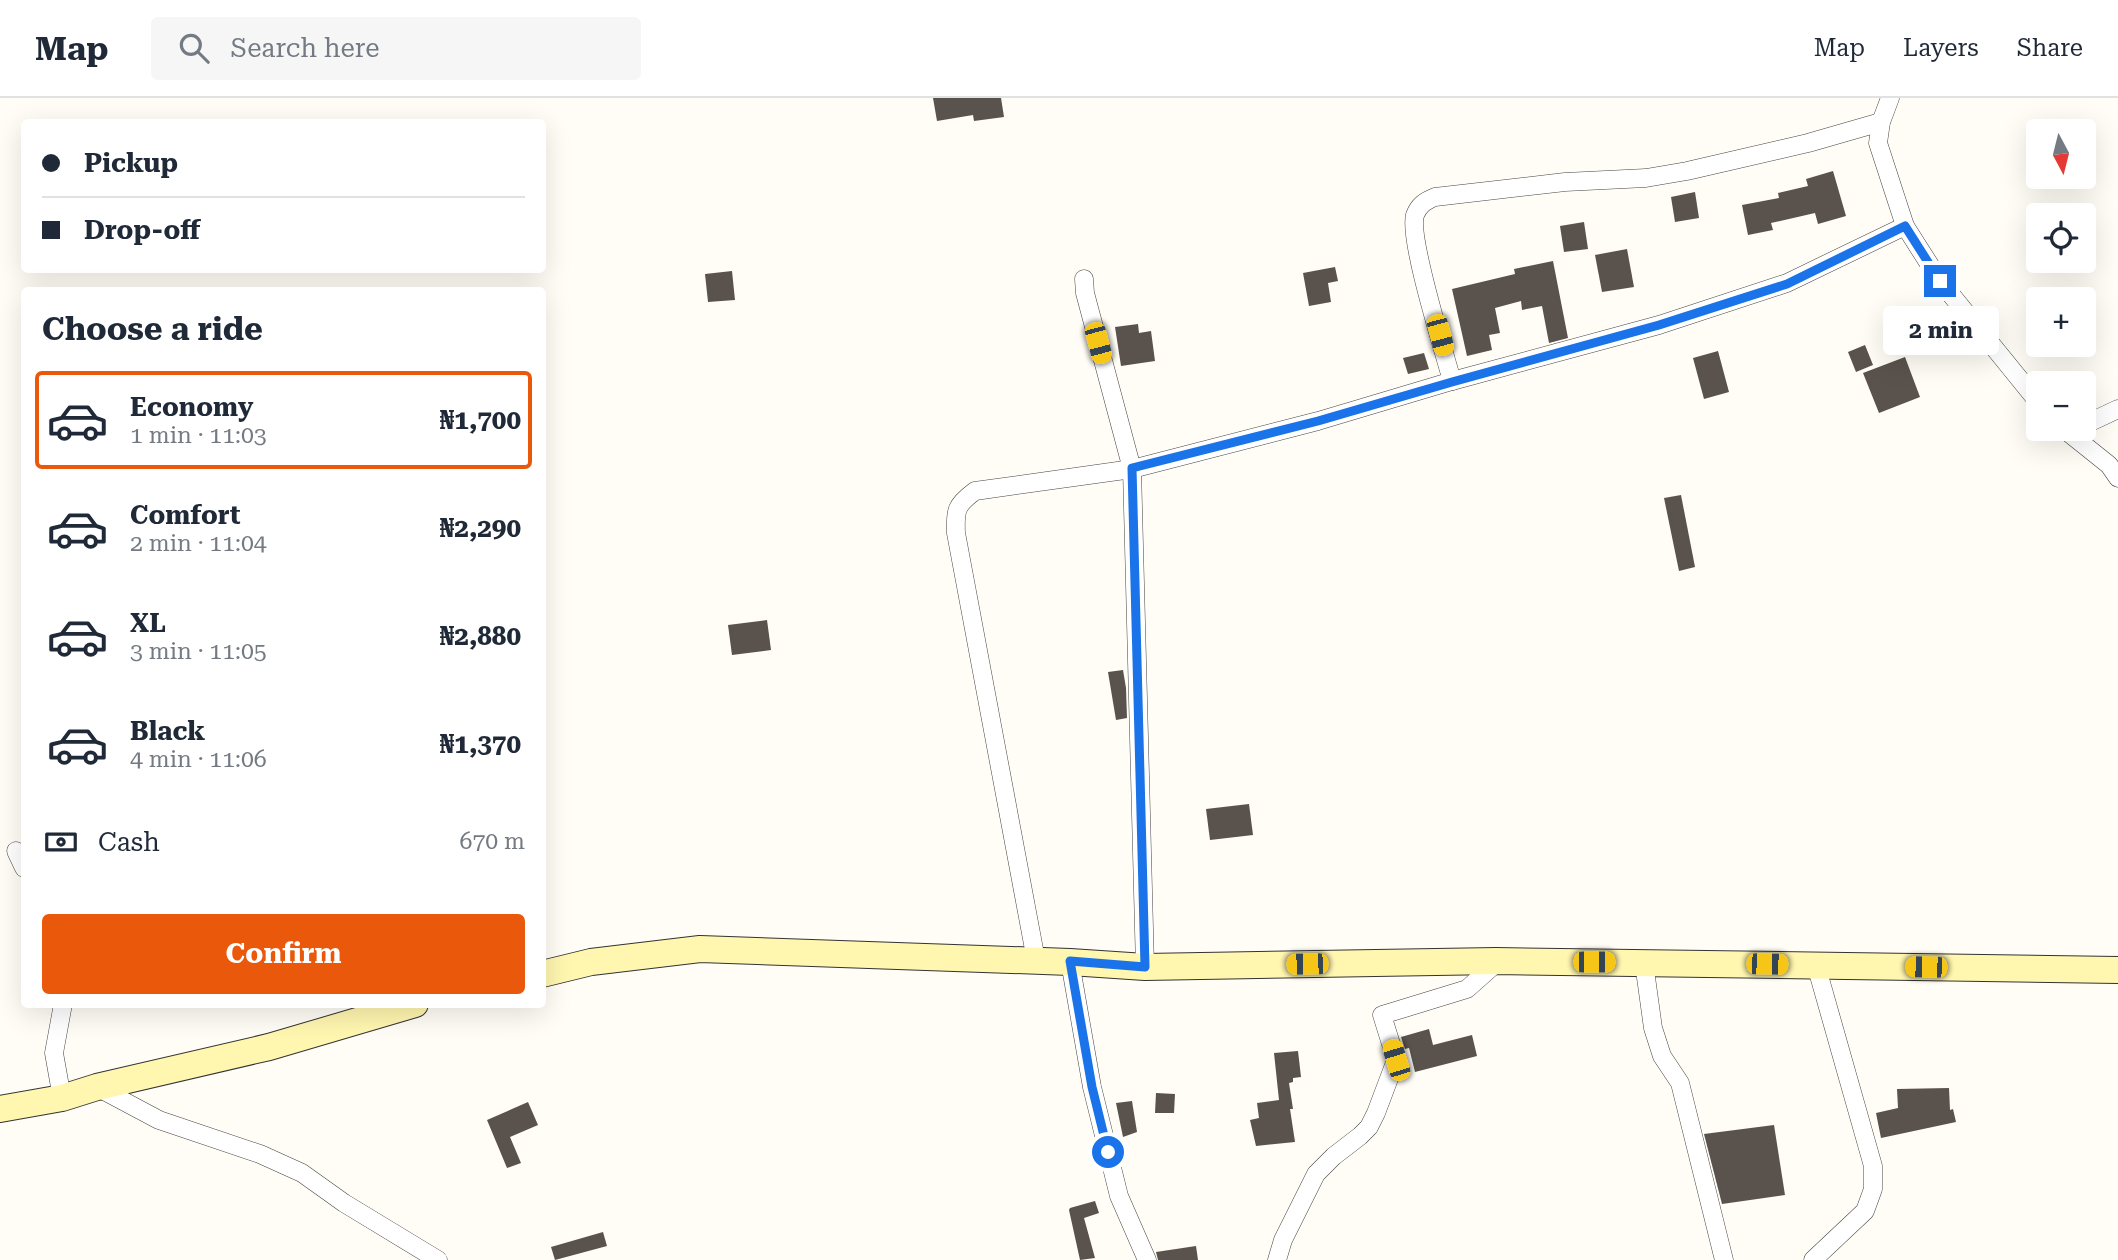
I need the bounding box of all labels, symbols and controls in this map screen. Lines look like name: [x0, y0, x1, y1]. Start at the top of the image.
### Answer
search box: [151, 17, 641, 80]
text: Map: [35, 29, 109, 68]
icon: search: [175, 29, 213, 67]
text: Search here: [231, 33, 380, 63]
text: Map: [1814, 34, 1865, 62]
text: Layers: [1903, 34, 1979, 62]
text: Share: [2017, 34, 2083, 62]
north arrow: [2026, 119, 2096, 189]
map controls: [2026, 119, 2096, 441]
text: Pickup: [84, 148, 178, 178]
button: locate: [2026, 203, 2096, 273]
text: Drop-off: [84, 215, 200, 245]
route end: [1924, 265, 1956, 297]
button: +: [2026, 287, 2096, 357]
callout: 2 min: [1882, 306, 1998, 354]
text: Choose a ride: [42, 310, 263, 348]
car: [1425, 312, 1456, 358]
text: 2 min: [1909, 317, 1973, 344]
car: [1083, 320, 1114, 366]
button: −: [2026, 371, 2096, 441]
icon: car: [46, 389, 109, 452]
text: Economy: [130, 392, 253, 422]
text: ₦1,700: [440, 405, 521, 435]
text: 1 min · 11:03: [130, 422, 267, 449]
icon: car: [46, 497, 109, 560]
text: Comfort: [130, 500, 240, 530]
text: ₦2,290: [440, 513, 521, 543]
text: 2 min · 11:04: [130, 530, 267, 557]
icon: car: [46, 605, 109, 668]
text: XL: [130, 608, 166, 638]
text: ₦2,880: [440, 621, 521, 651]
text: 3 min · 11:05: [130, 638, 267, 665]
icon: car: [46, 713, 109, 776]
text: Black: [130, 716, 205, 746]
text: ₦1,370: [440, 729, 521, 759]
text: 4 min · 11:06: [130, 746, 267, 773]
icon: cash: [42, 823, 80, 861]
text: Cash: [98, 827, 160, 857]
text: 670 m: [460, 828, 525, 855]
button: Confirm: [42, 914, 525, 994]
car: [1574, 952, 1616, 973]
car: [1286, 953, 1329, 975]
car: [1746, 953, 1789, 975]
car: [1905, 956, 1948, 978]
car: [1380, 1037, 1413, 1083]
route start: [1092, 1136, 1124, 1168]

